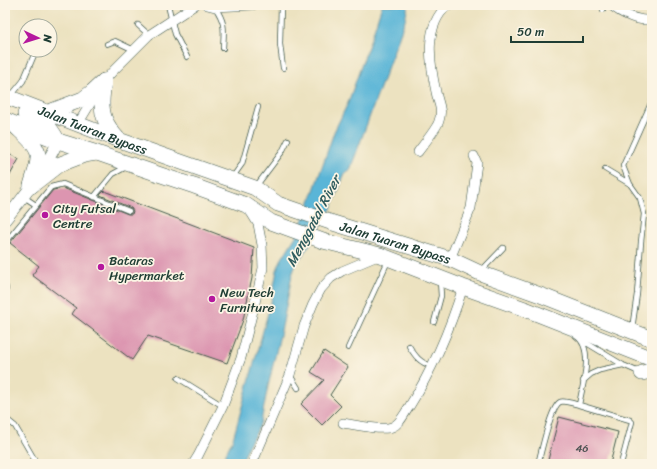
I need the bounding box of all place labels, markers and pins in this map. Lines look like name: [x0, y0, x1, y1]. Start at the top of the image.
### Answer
place label: City Futsal Centre: [53, 197, 116, 235]
marker: City Futsal Centre: [40, 210, 50, 220]
place label: Bataras Hypermarket: [109, 249, 185, 287]
marker: Bataras Hypermarket: [96, 262, 106, 272]
place label: New Tech Furniture: [220, 281, 275, 319]
marker: New Tech Furniture: [207, 294, 217, 304]

